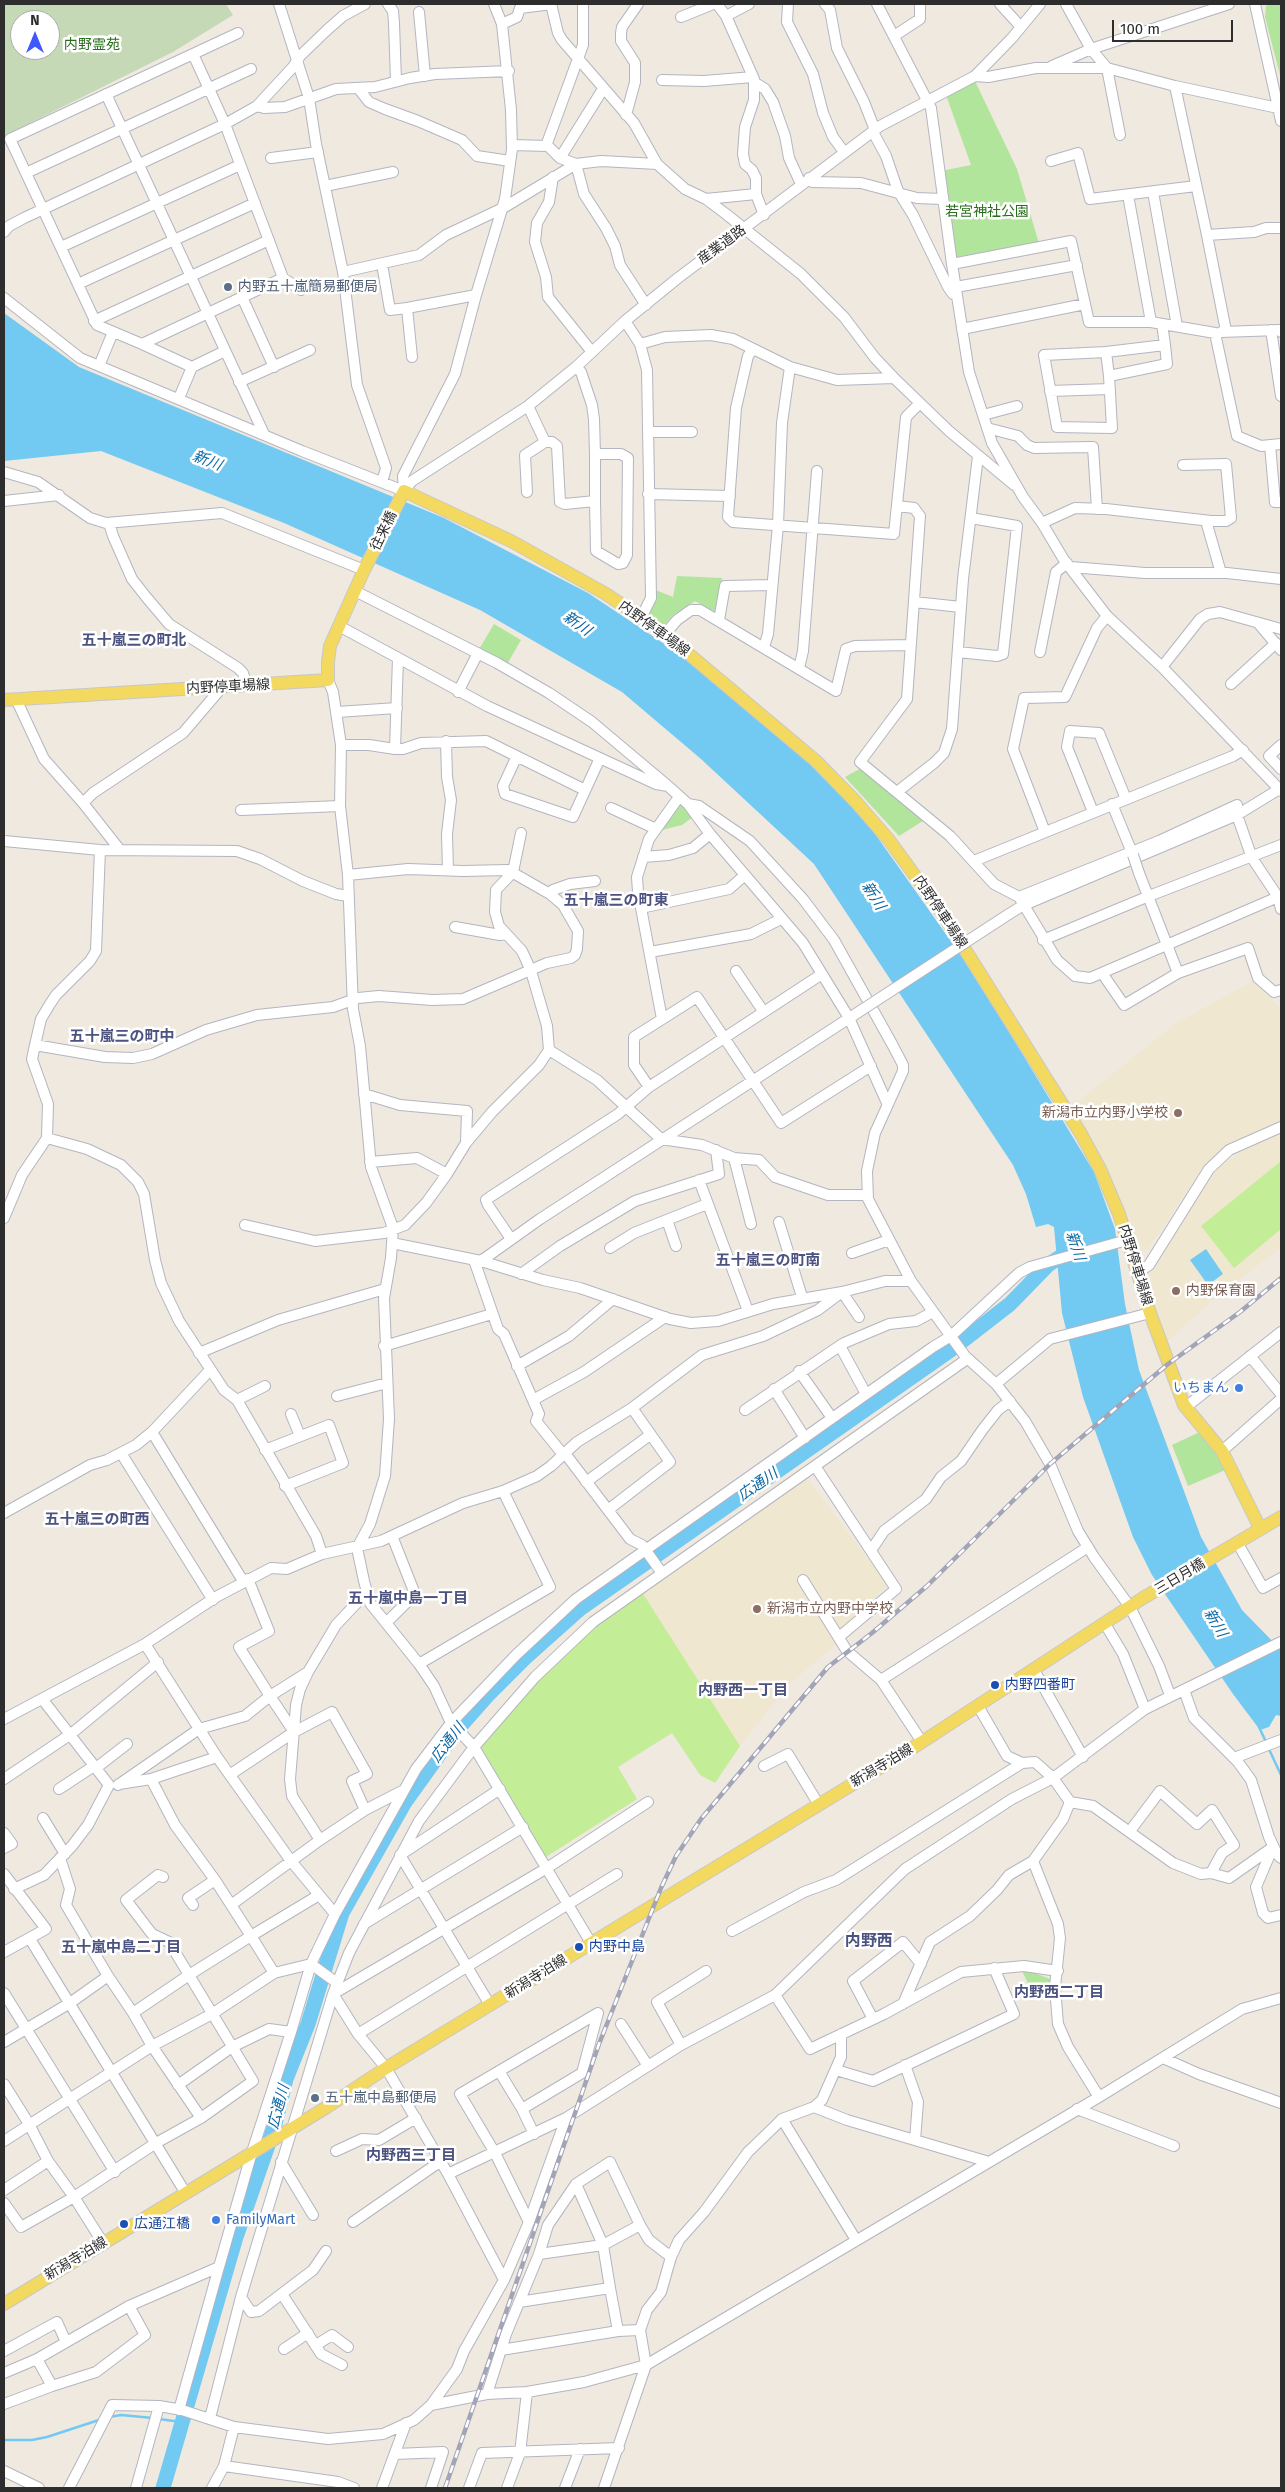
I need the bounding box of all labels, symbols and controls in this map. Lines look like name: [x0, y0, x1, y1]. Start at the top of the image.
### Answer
north arrow: [10, 10, 60, 60]
scale bar: [1115, 10, 1236, 42]
text: N: [30, 12, 40, 29]
text: 100 m: [1120, 20, 1160, 38]
park label: 内野霊苑: [64, 37, 120, 53]
park label: 若宮神社公園: [945, 204, 1029, 220]
street label: 産業道路: [694, 222, 750, 268]
place label: 内野五十嵐簡易郵便局: [238, 279, 378, 295]
marker: 内野五十嵐簡易郵便局: [222, 281, 234, 293]
water label: 新川: [190, 447, 224, 475]
street label: 往来橋: [367, 508, 401, 554]
street label: 内野停車場線: [615, 598, 693, 660]
water label: 新川: [560, 608, 594, 640]
district label: 五十嵐三の町北: [82, 632, 186, 650]
street label: 内野停車場線: [186, 676, 270, 698]
street label: 内野停車場線: [910, 872, 970, 952]
water label: 新川: [857, 879, 889, 913]
district label: 五十嵐三の町東: [564, 892, 668, 910]
district label: 五十嵐三の町中: [70, 1028, 174, 1046]
place label: 新潟市立内野小学校: [1042, 1105, 1168, 1121]
marker: 新潟市立内野小学校: [1172, 1107, 1184, 1119]
street label: 内野停車場線: [1115, 1222, 1155, 1308]
water label: 新川: [1062, 1229, 1088, 1263]
district label: 五十嵐三の町南: [716, 1252, 820, 1270]
place label: 内野保育園: [1186, 1283, 1256, 1299]
marker: 内野保育園: [1170, 1285, 1182, 1297]
place label: いちまん: [1173, 1380, 1229, 1396]
marker: いちまん: [1233, 1382, 1245, 1394]
water label: 広通川: [734, 1465, 782, 1505]
district label: 五十嵐三の町西: [45, 1511, 149, 1529]
street label: 三日月橋: [1152, 1555, 1208, 1599]
district label: 五十嵐中島一丁目: [348, 1590, 468, 1608]
place label: 新潟市立内野中学校: [767, 1601, 893, 1617]
marker: 新潟市立内野中学校: [751, 1603, 763, 1615]
water label: 新川: [1200, 1606, 1230, 1640]
place label: 内野四番町: [1005, 1677, 1075, 1693]
marker: 内野四番町: [989, 1679, 1001, 1691]
district label: 内野西一丁目: [698, 1682, 788, 1700]
water label: 広通川: [427, 1720, 469, 1766]
street label: 新潟寺泊線: [848, 1741, 916, 1791]
district label: 内野西: [845, 1932, 893, 1952]
district label: 五十嵐中島二丁目: [61, 1939, 181, 1957]
place label: 内野中島: [589, 1939, 645, 1955]
marker: 内野中島: [573, 1941, 585, 1953]
street label: 新潟寺泊線: [502, 1951, 570, 2003]
district label: 内野西二丁目: [1014, 1984, 1104, 2002]
water label: 広通川: [264, 2083, 294, 2131]
place label: 五十嵐中島郵便局: [325, 2090, 437, 2106]
marker: 五十嵐中島郵便局: [309, 2092, 321, 2104]
district label: 内野西三丁目: [366, 2147, 456, 2165]
place label: FamilyMart: [226, 2212, 295, 2228]
marker: FamilyMart: [210, 2214, 222, 2226]
place label: 広通江橋: [134, 2216, 190, 2232]
marker: 広通江橋: [118, 2218, 130, 2230]
street label: 新潟寺泊線: [42, 2234, 110, 2284]

